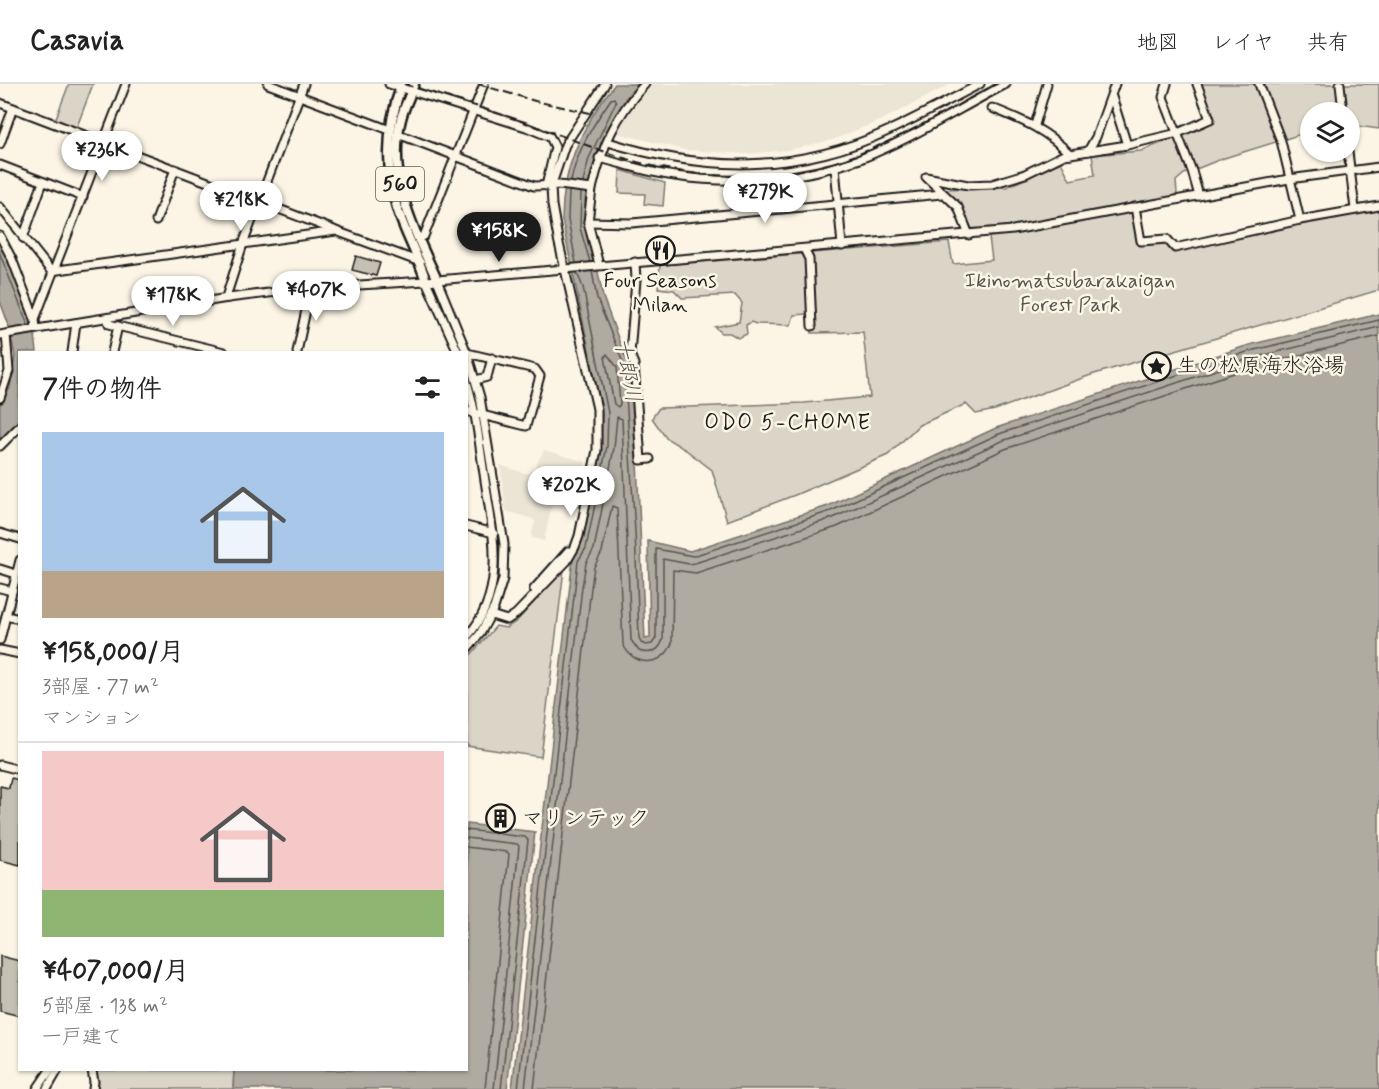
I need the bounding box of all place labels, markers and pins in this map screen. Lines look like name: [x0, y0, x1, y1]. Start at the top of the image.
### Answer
pin: ¥236K: [60, 131, 144, 182]
pin: ¥279K: [723, 173, 807, 224]
pin: ¥218K: [199, 181, 283, 232]
pin: ¥158K: [457, 212, 541, 263]
restaurant icon: Four Seasons Milan: [644, 234, 676, 266]
place label: Four Seasons Milan: [604, 267, 716, 319]
pin: ¥407K: [274, 271, 358, 322]
pin: ¥178K: [131, 276, 215, 327]
place icon: 生の松原海水浴場: [1140, 350, 1172, 382]
place label: 生の松原海水浴場: [1177, 352, 1345, 380]
pin: ¥202K: [529, 466, 613, 517]
building icon: マリンテック: [485, 803, 517, 835]
place label: マリンテック: [522, 805, 649, 833]

